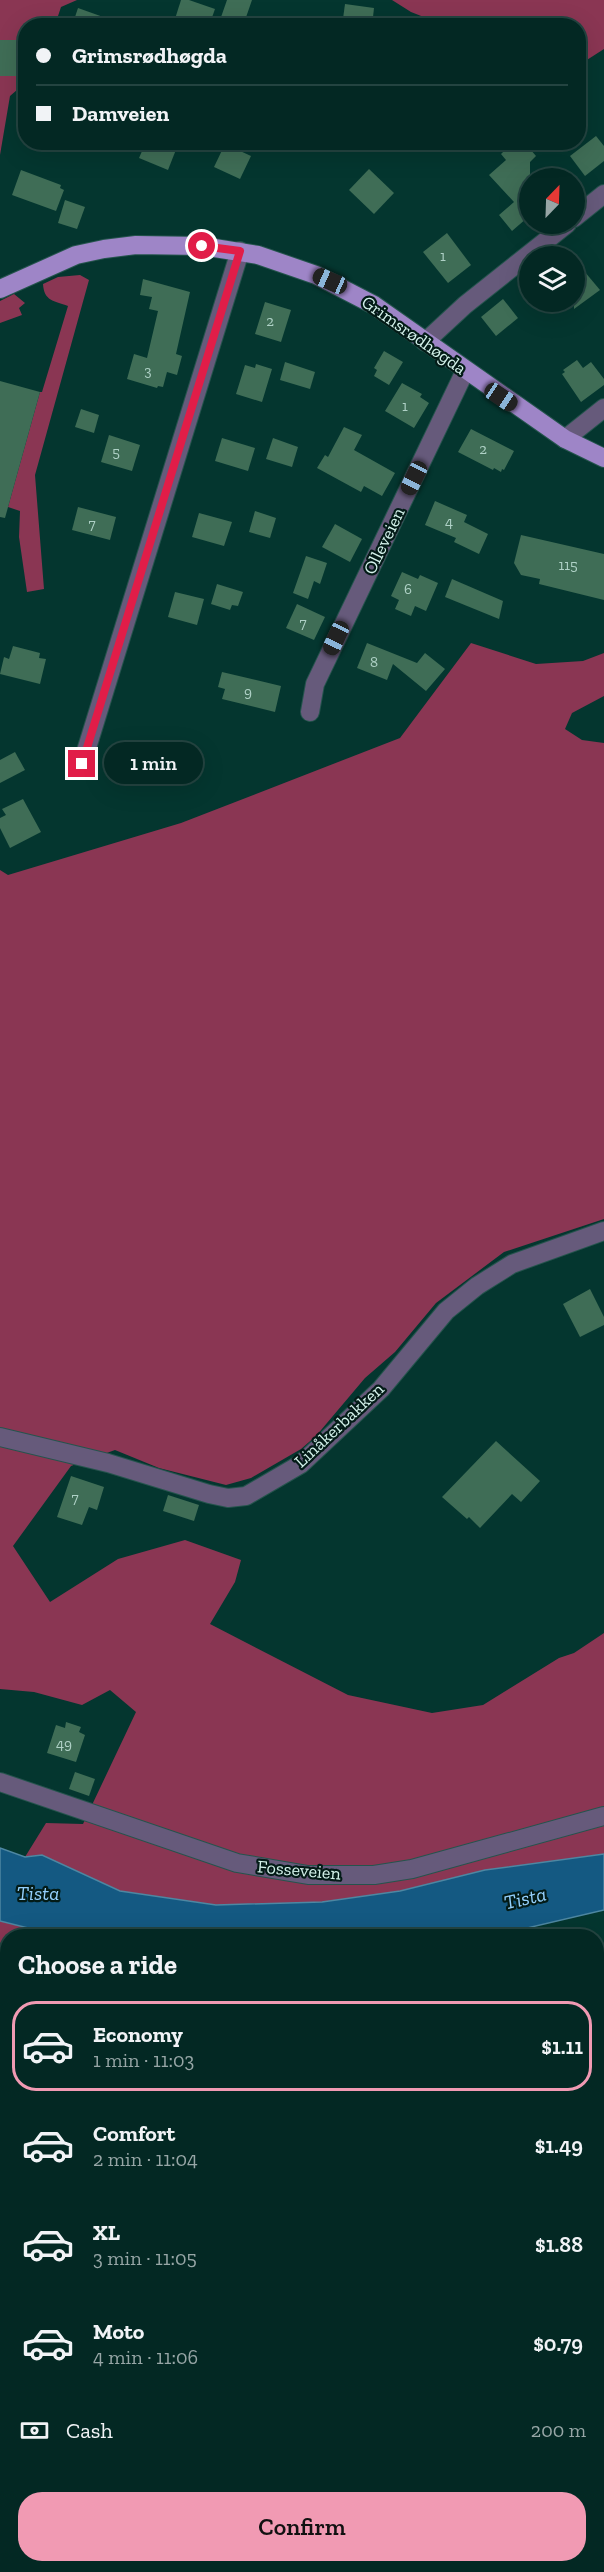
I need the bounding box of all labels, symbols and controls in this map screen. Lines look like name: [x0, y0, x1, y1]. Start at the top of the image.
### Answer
text: Grimsrødhøgda: [72, 42, 227, 69]
text: Damveien: [72, 100, 169, 127]
north arrow: [519, 168, 585, 234]
map controls: [519, 168, 585, 312]
route start: [188, 232, 215, 259]
button: layers: [519, 246, 585, 312]
house number: 1: [440, 247, 446, 265]
car: [310, 265, 350, 297]
street label: Grimsrødhøgda: [357, 291, 471, 379]
house number: 2: [266, 312, 274, 330]
house number: 3: [144, 362, 152, 380]
car: [481, 379, 521, 415]
house number: 1: [402, 397, 408, 415]
house number: 2: [479, 440, 487, 458]
house number: 5: [112, 443, 120, 461]
car: [398, 458, 430, 498]
street label: Olleveien: [358, 503, 410, 578]
house number: 4: [445, 513, 453, 531]
house number: 7: [88, 515, 96, 533]
house number: 115: [558, 556, 578, 574]
house number: 6: [404, 580, 412, 598]
house number: 7: [299, 614, 307, 632]
car: [320, 618, 352, 658]
house number: 8: [370, 653, 378, 671]
house number: 9: [244, 683, 252, 701]
callout: 1 min: [103, 743, 202, 785]
route end: [68, 750, 95, 777]
text: 1 min: [130, 751, 177, 775]
street label: Linåkerbakken: [290, 1377, 389, 1472]
house number: 7: [71, 1489, 79, 1507]
house number: 49: [56, 1735, 72, 1753]
street label: Fosseveien: [256, 1855, 342, 1885]
water label: Tista: [17, 1881, 59, 1905]
water label: Tista: [502, 1882, 548, 1914]
text: Choose a ride: [18, 1949, 177, 1981]
icon: car: [21, 2019, 75, 2073]
text: Economy: [93, 2021, 183, 2048]
text: $1.11: [541, 2033, 583, 2060]
text: 1 min · 11:03: [93, 2048, 194, 2072]
icon: car: [21, 2118, 75, 2172]
text: Comfort: [93, 2120, 175, 2147]
text: $1.49: [535, 2132, 583, 2159]
text: 2 min · 11:04: [93, 2147, 198, 2171]
icon: car: [21, 2217, 75, 2271]
text: XL: [93, 2219, 120, 2246]
text: $1.88: [535, 2231, 583, 2258]
text: 3 min · 11:05: [93, 2246, 197, 2270]
icon: car: [21, 2316, 75, 2370]
text: Moto: [93, 2318, 144, 2345]
text: $0.79: [533, 2330, 583, 2357]
text: 4 min · 11:06: [93, 2345, 198, 2369]
icon: cash: [18, 2414, 51, 2447]
text: Cash: [66, 2417, 113, 2444]
text: 200 m: [531, 2418, 586, 2442]
button: Confirm: [18, 2492, 586, 2561]

